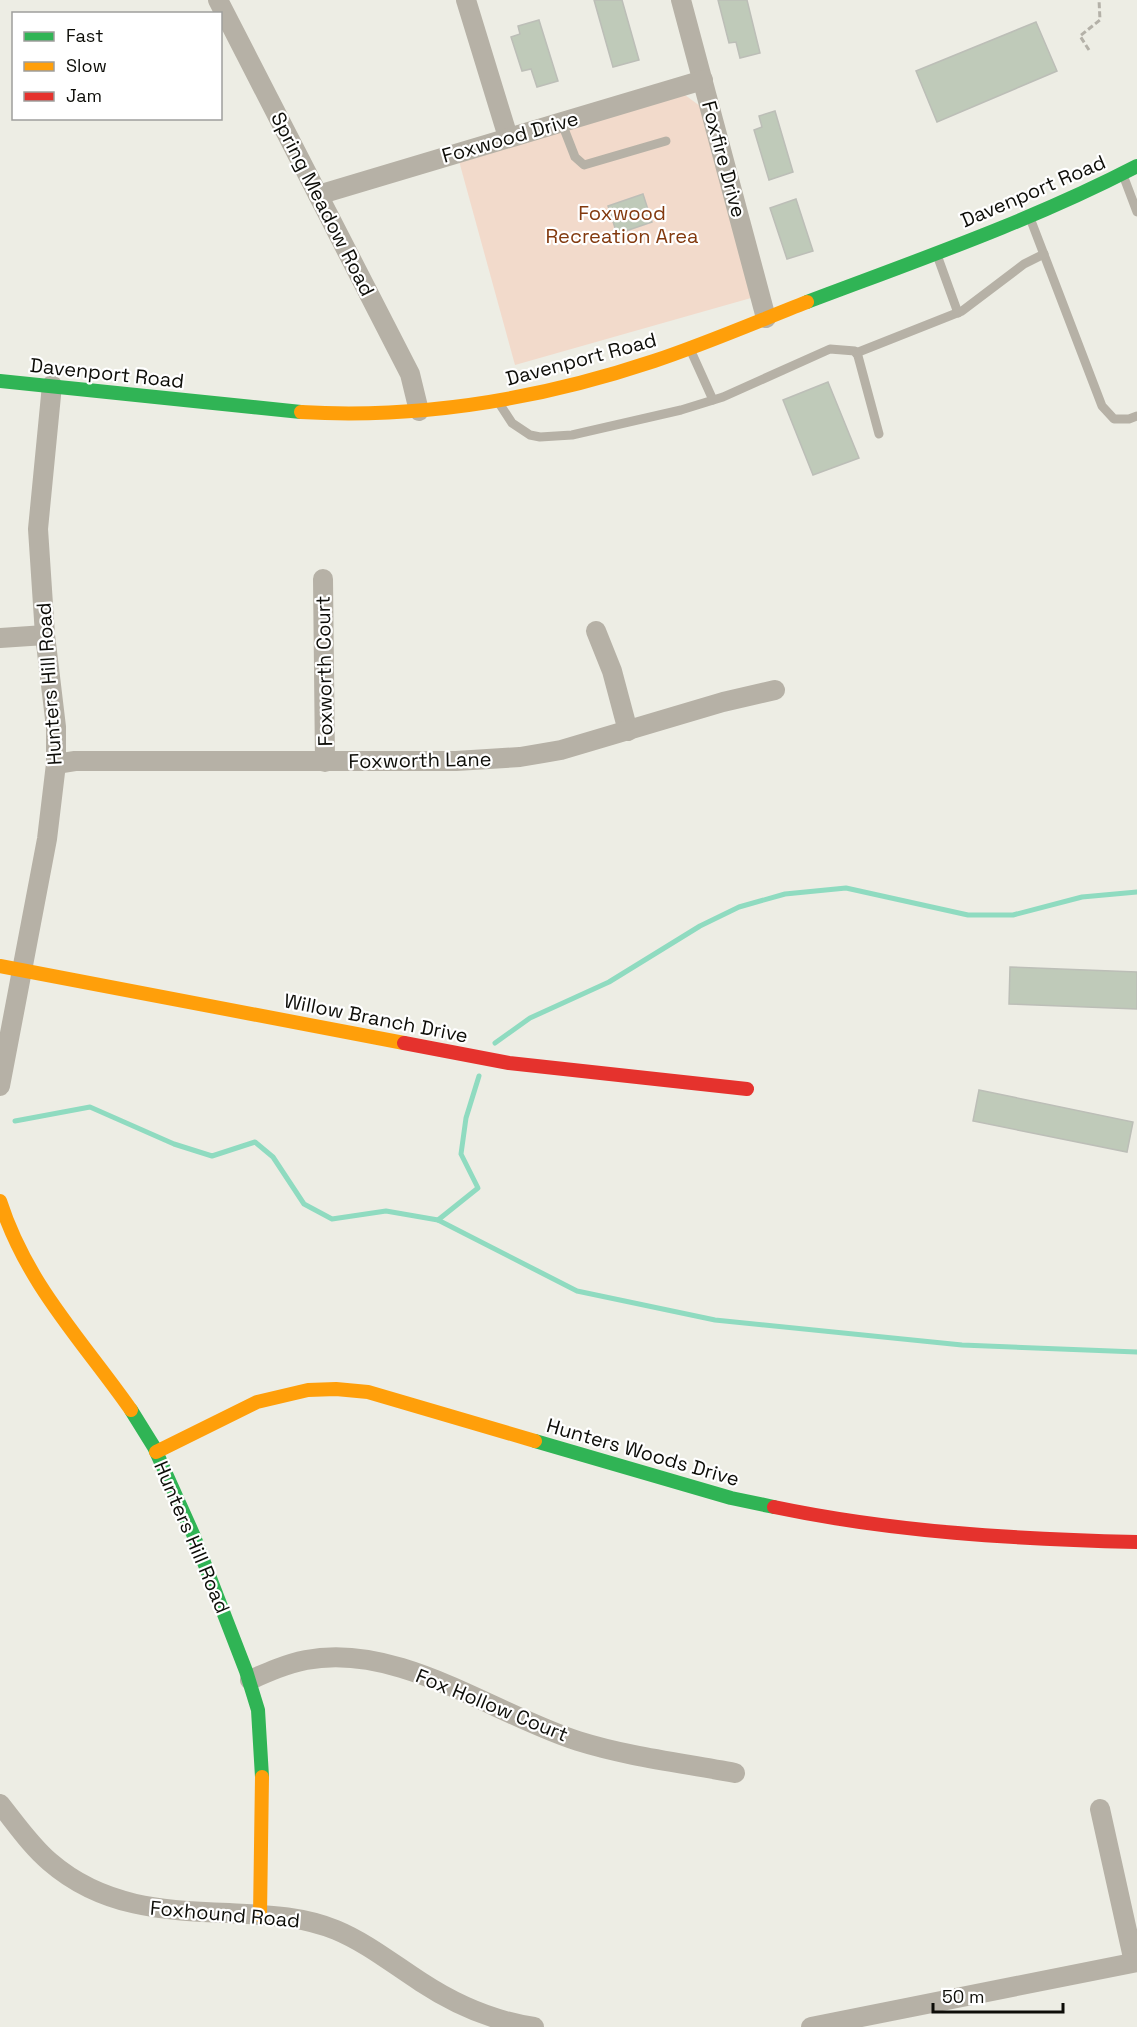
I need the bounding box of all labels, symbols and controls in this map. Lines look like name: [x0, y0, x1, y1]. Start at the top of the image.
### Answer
legend: [12, 12, 222, 120]
text: Fast: [66, 24, 103, 47]
text: Slow: [66, 54, 107, 77]
text: Jam: [66, 84, 102, 107]
street label: Foxfire Drive: [696, 98, 752, 220]
street label: Foxwood Drive: [439, 105, 581, 169]
street label: Spring Meadow Road: [265, 107, 381, 301]
street label: Davenport Road: [957, 149, 1109, 233]
park label: Foxwood Recreation Area: [545, 200, 699, 249]
street label: Davenport Road: [503, 326, 659, 392]
street label: Davenport Road: [29, 352, 185, 394]
street label: Foxworth Court: [310, 595, 338, 747]
street label: Hunters Hill Road: [30, 602, 68, 766]
street label: Foxworth Lane: [348, 746, 492, 774]
street label: Willow Branch Drive: [282, 987, 470, 1049]
street label: Hunters Woods Drive: [544, 1412, 742, 1492]
street label: Hunters Hill Road: [148, 1457, 236, 1617]
street label: Fox Hollow Court: [412, 1663, 572, 1747]
street label: Foxhound Road: [149, 1894, 301, 1934]
scale bar: [933, 1976, 1064, 2014]
text: 50 m: [942, 1985, 984, 2008]

